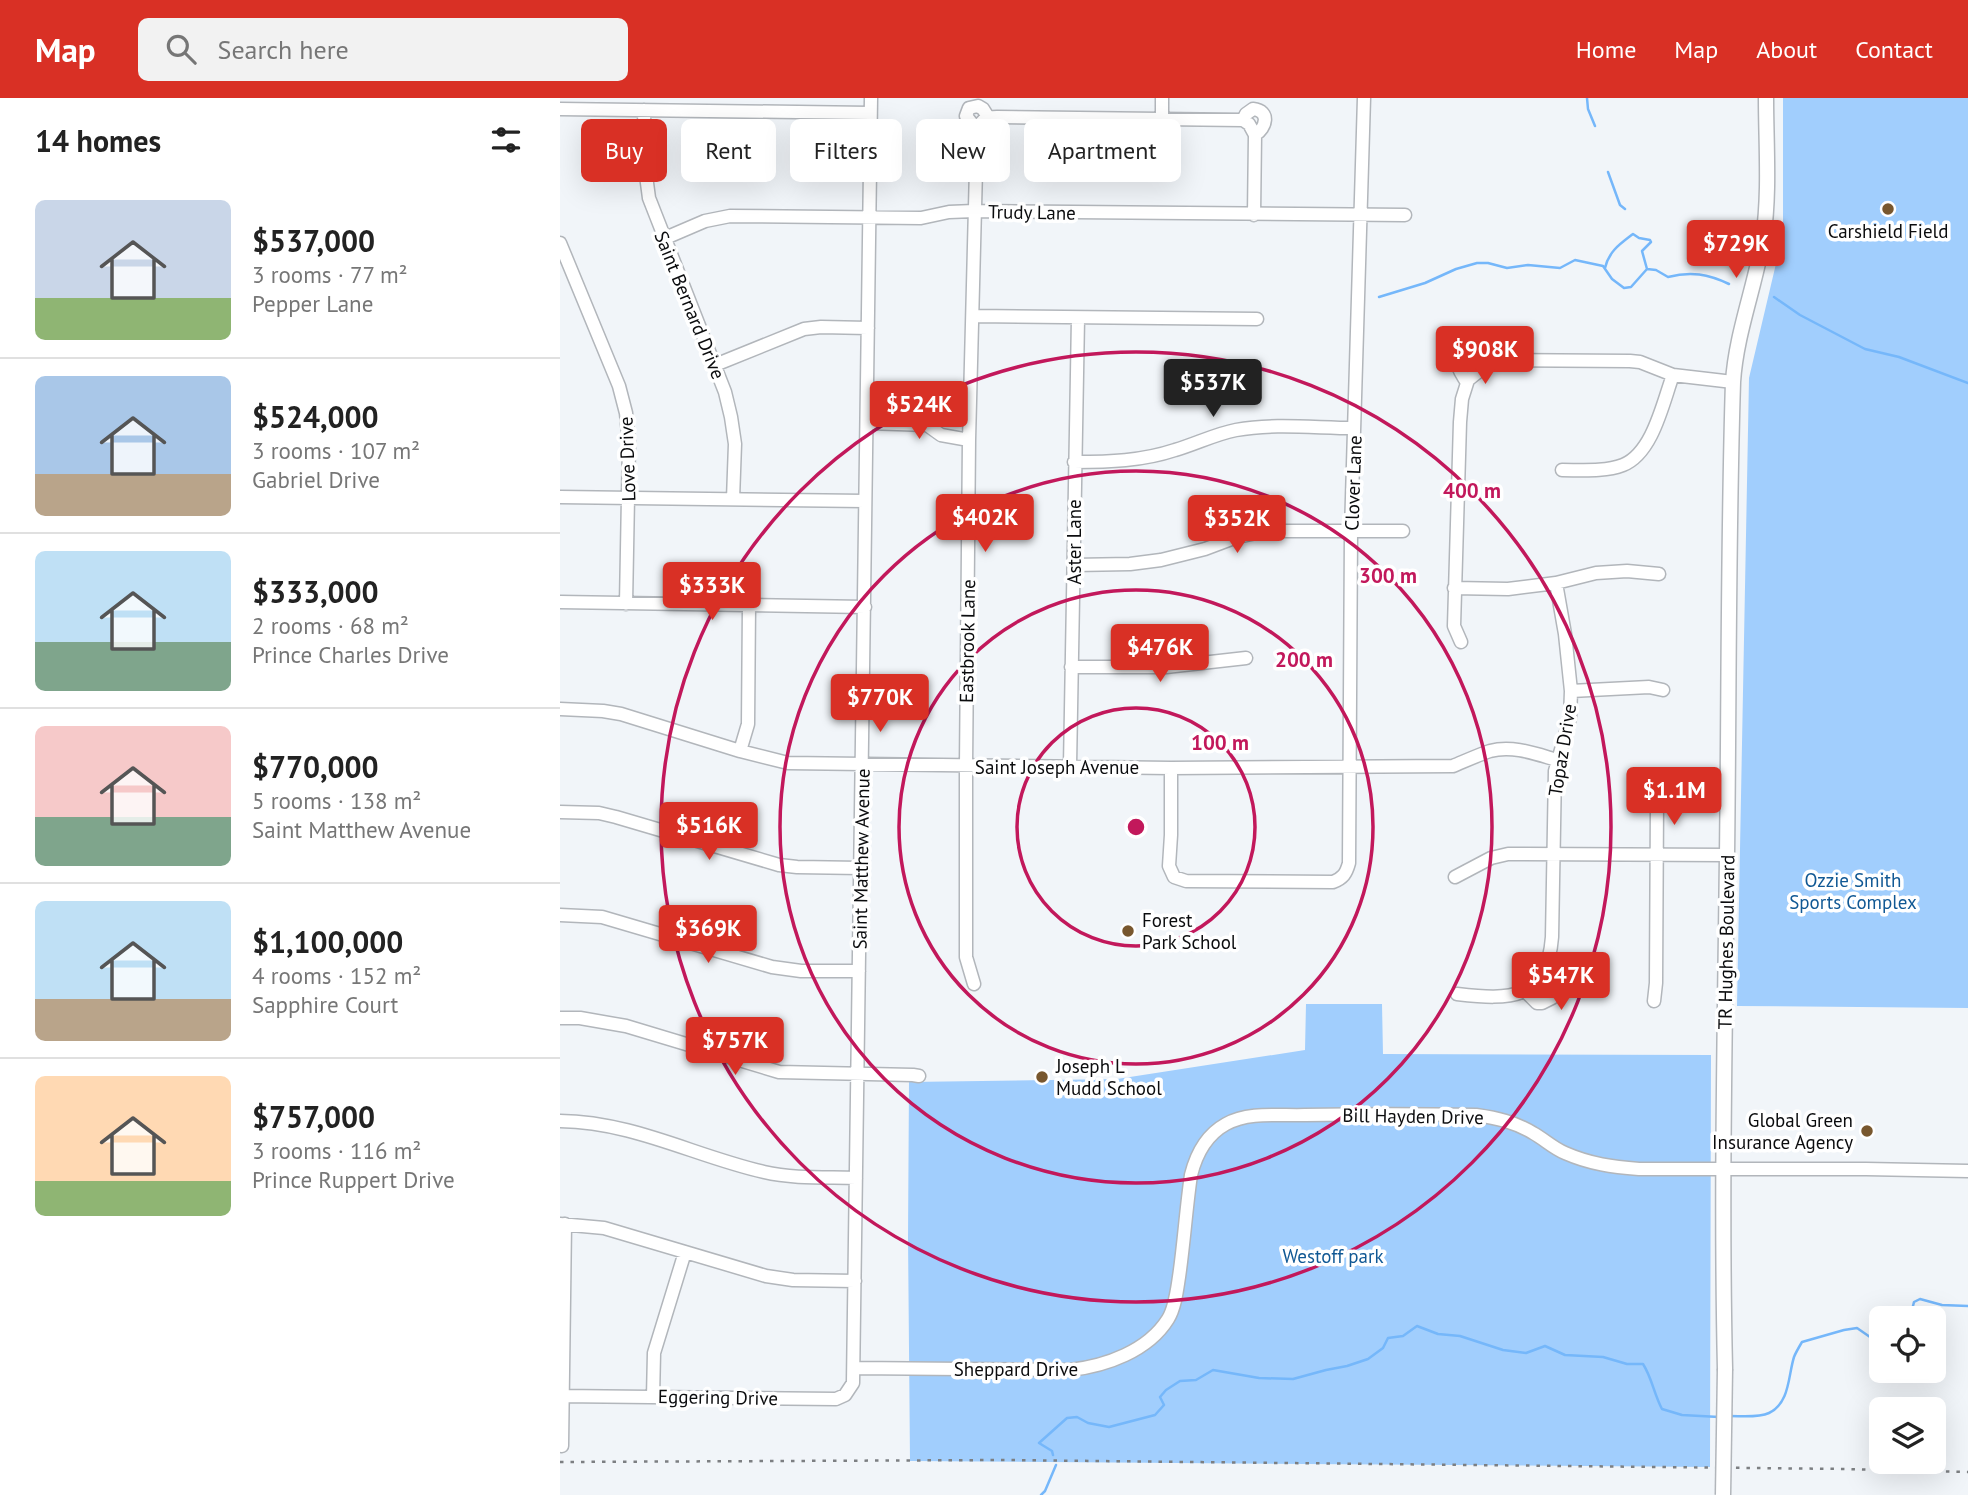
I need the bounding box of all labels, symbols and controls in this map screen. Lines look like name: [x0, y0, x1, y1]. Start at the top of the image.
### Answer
search box: [138, 18, 628, 81]
text: Map: [35, 28, 96, 71]
icon: search: [162, 30, 200, 68]
text: Search here: [218, 33, 349, 66]
text: Home: [1576, 34, 1636, 65]
text: Map: [1674, 34, 1718, 65]
text: About: [1756, 34, 1817, 65]
text: Contact: [1855, 34, 1933, 65]
chip: Buy: [581, 119, 667, 182]
chip: Rent: [681, 119, 776, 182]
chip: Filters: [790, 119, 902, 182]
chip: New: [916, 119, 1010, 182]
chip: Apartment: [1024, 119, 1181, 182]
text: 14 homes: [35, 121, 161, 160]
icon: filters: [487, 121, 525, 159]
street label: Trudy Lane: [988, 199, 1076, 225]
marker: Carshield Field: [1880, 201, 1896, 217]
place label: Carshield Field: [1828, 219, 1948, 243]
pin: $729K: [1687, 220, 1785, 280]
text: $537,000: [252, 221, 375, 260]
street label: Saint Bernard Drive: [649, 227, 731, 383]
icon: home: [91, 228, 175, 312]
text: $729K: [1703, 228, 1769, 257]
text: 3 rooms · 77 m²: [252, 260, 408, 289]
text: Pepper Lane: [252, 289, 373, 318]
pin: $908K: [1436, 327, 1534, 386]
text: $908K: [1452, 334, 1518, 363]
pin: $537K: [1164, 360, 1262, 419]
text: $537K: [1180, 367, 1246, 396]
pin: $524K: [870, 382, 968, 441]
text: $524K: [886, 389, 952, 418]
text: $524,000: [252, 397, 379, 436]
icon: home: [91, 404, 175, 488]
street label: Love Drive: [614, 416, 640, 502]
street label: Clover Lane: [1339, 435, 1367, 531]
text: 3 rooms · 107 m²: [252, 436, 420, 465]
text: Gabriel Drive: [252, 465, 380, 494]
text: 400 m: [1443, 477, 1501, 504]
pin: $402K: [936, 494, 1034, 554]
pin: $352K: [1188, 496, 1286, 555]
street label: Aster Lane: [1062, 499, 1086, 585]
text: $402K: [952, 502, 1018, 531]
text: $352K: [1204, 503, 1270, 532]
pin: $333K: [663, 562, 761, 622]
text: 300 m: [1359, 562, 1417, 589]
text: $333K: [679, 570, 745, 599]
text: $333,000: [252, 572, 379, 611]
icon: home: [91, 579, 175, 663]
street label: Eastbrook Lane: [954, 579, 980, 703]
text: 2 rooms · 68 m²: [252, 611, 409, 640]
pin: $476K: [1111, 624, 1209, 684]
text: $476K: [1127, 632, 1193, 661]
text: Prince Charles Drive: [252, 640, 449, 669]
text: 200 m: [1275, 646, 1333, 673]
pin: $770K: [831, 674, 929, 734]
text: $770K: [847, 682, 913, 711]
street label: Topaz Drive: [1543, 702, 1581, 798]
text: 100 m: [1191, 729, 1249, 756]
text: $770,000: [252, 747, 379, 786]
icon: home: [91, 754, 175, 838]
street label: Saint Joseph Avenue: [975, 755, 1139, 779]
street label: Saint Matthew Avenue: [847, 768, 875, 950]
pin: $1.1M: [1625, 768, 1723, 827]
text: $1.1M: [1642, 775, 1706, 804]
text: 5 rooms · 138 m²: [252, 786, 421, 815]
pin: $516K: [660, 802, 758, 862]
text: $516K: [676, 810, 742, 839]
text: Saint Matthew Avenue: [252, 815, 471, 844]
centre of rings: [1124, 815, 1148, 839]
street label: TR Hughes Boulevard: [1712, 854, 1740, 1030]
park label: Ozzie Smith Sports Complex: [1789, 868, 1917, 914]
pin: $369K: [659, 906, 757, 965]
place label: Forest Park School: [1142, 908, 1237, 954]
text: $369K: [675, 913, 741, 942]
text: $1,100,000: [252, 922, 403, 961]
marker: Forest Park School: [1120, 923, 1136, 939]
icon: home: [91, 929, 175, 1013]
pin: $547K: [1512, 953, 1610, 1012]
text: $547K: [1528, 960, 1594, 989]
text: 4 rooms · 152 m²: [252, 961, 421, 990]
text: Sapphire Court: [252, 990, 398, 1019]
pin: $757K: [686, 1018, 784, 1077]
text: $757K: [702, 1025, 768, 1054]
place label: Joseph L Mudd School: [1055, 1054, 1162, 1100]
marker: Joseph L Mudd School: [1034, 1069, 1050, 1085]
text: $757,000: [252, 1097, 375, 1136]
street label: Bill Hayden Drive: [1342, 1103, 1484, 1129]
icon: home: [91, 1104, 175, 1188]
place label: Global Green Insurance Agency: [1712, 1108, 1853, 1154]
marker: Global Green Insurance Agency: [1859, 1123, 1875, 1139]
text: 3 rooms · 116 m²: [252, 1136, 421, 1165]
text: Prince Ruppert Drive: [252, 1165, 455, 1194]
park label: Westoff park: [1282, 1244, 1384, 1268]
map controls: [1869, 1306, 1946, 1474]
button: locate: [1869, 1306, 1946, 1383]
street label: Sheppard Drive: [954, 1357, 1078, 1381]
street label: Eggering Drive: [658, 1384, 778, 1410]
button: layers: [1869, 1397, 1946, 1474]

